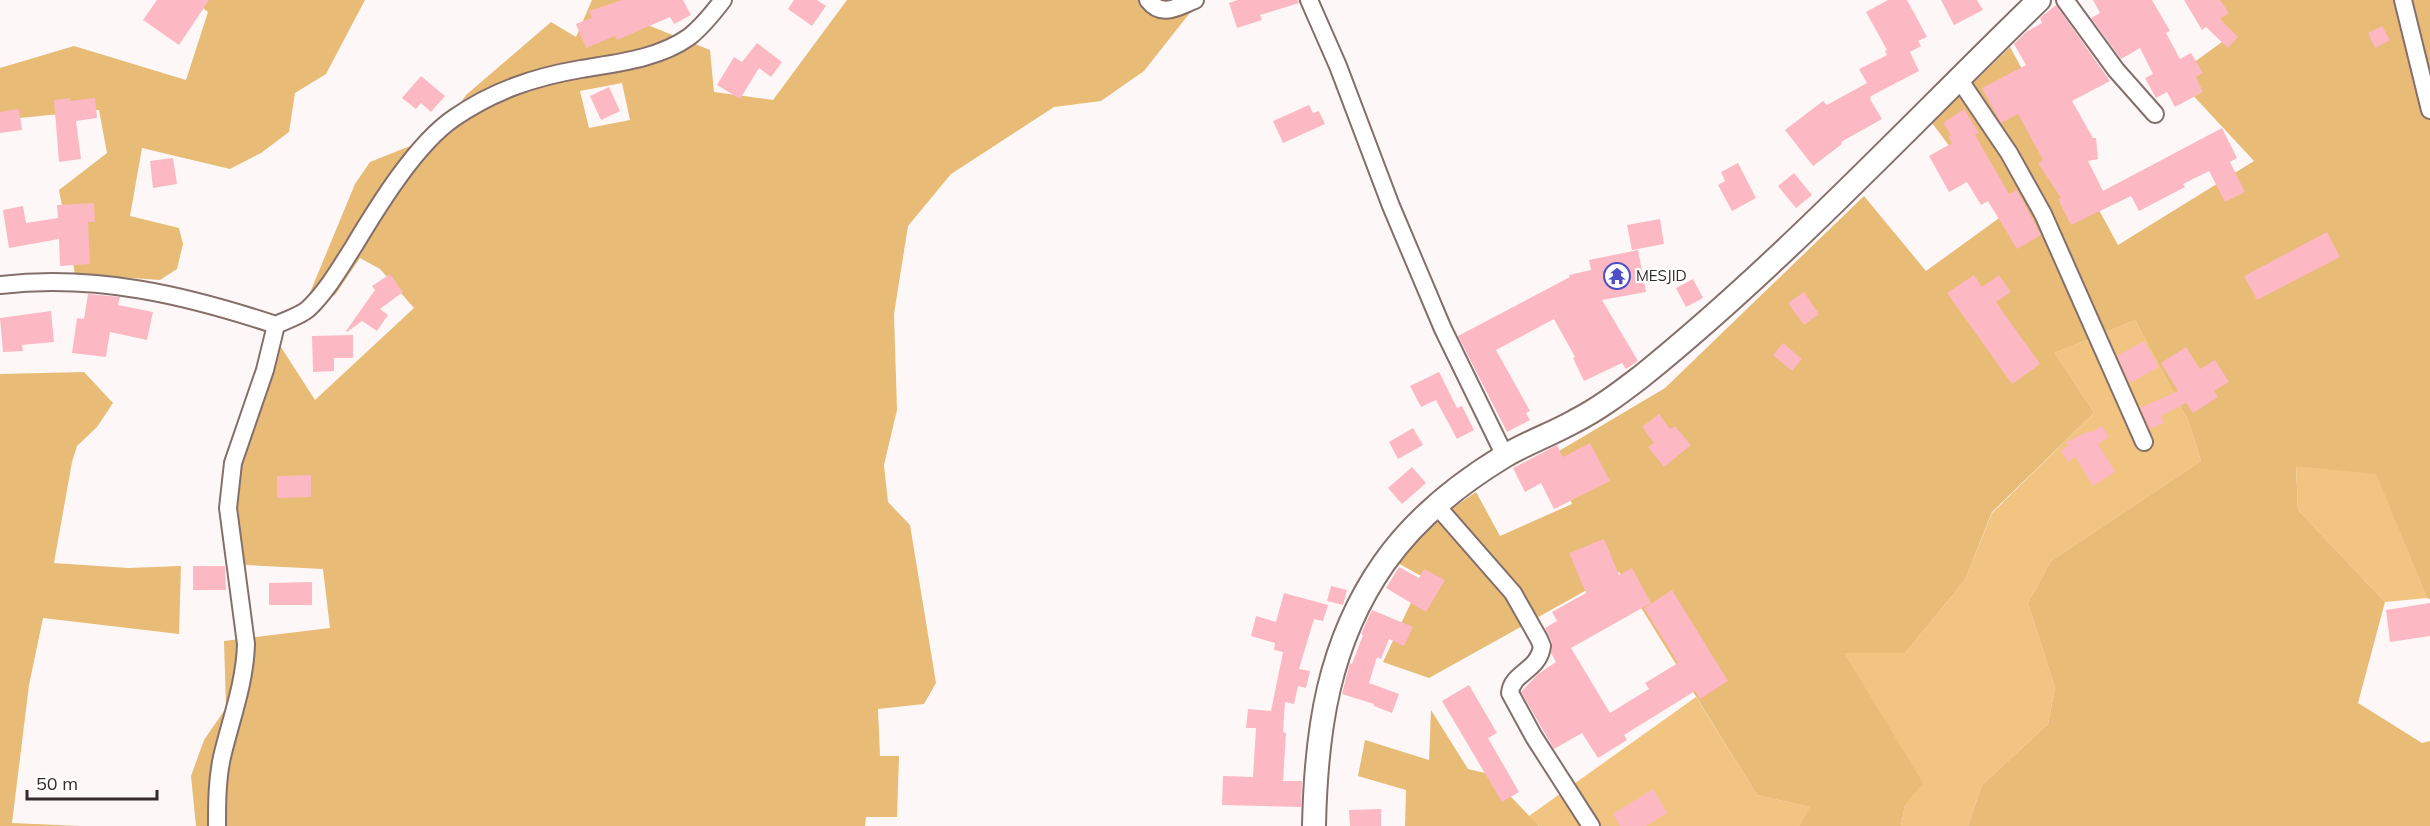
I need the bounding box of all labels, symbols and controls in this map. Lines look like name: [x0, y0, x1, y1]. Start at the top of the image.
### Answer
temple icon: MESJID: [1602, 261, 1632, 291]
place label: MESJID: [1636, 266, 1687, 285]
scale bar: [27, 763, 158, 801]
text: 50 m: [36, 772, 78, 795]

